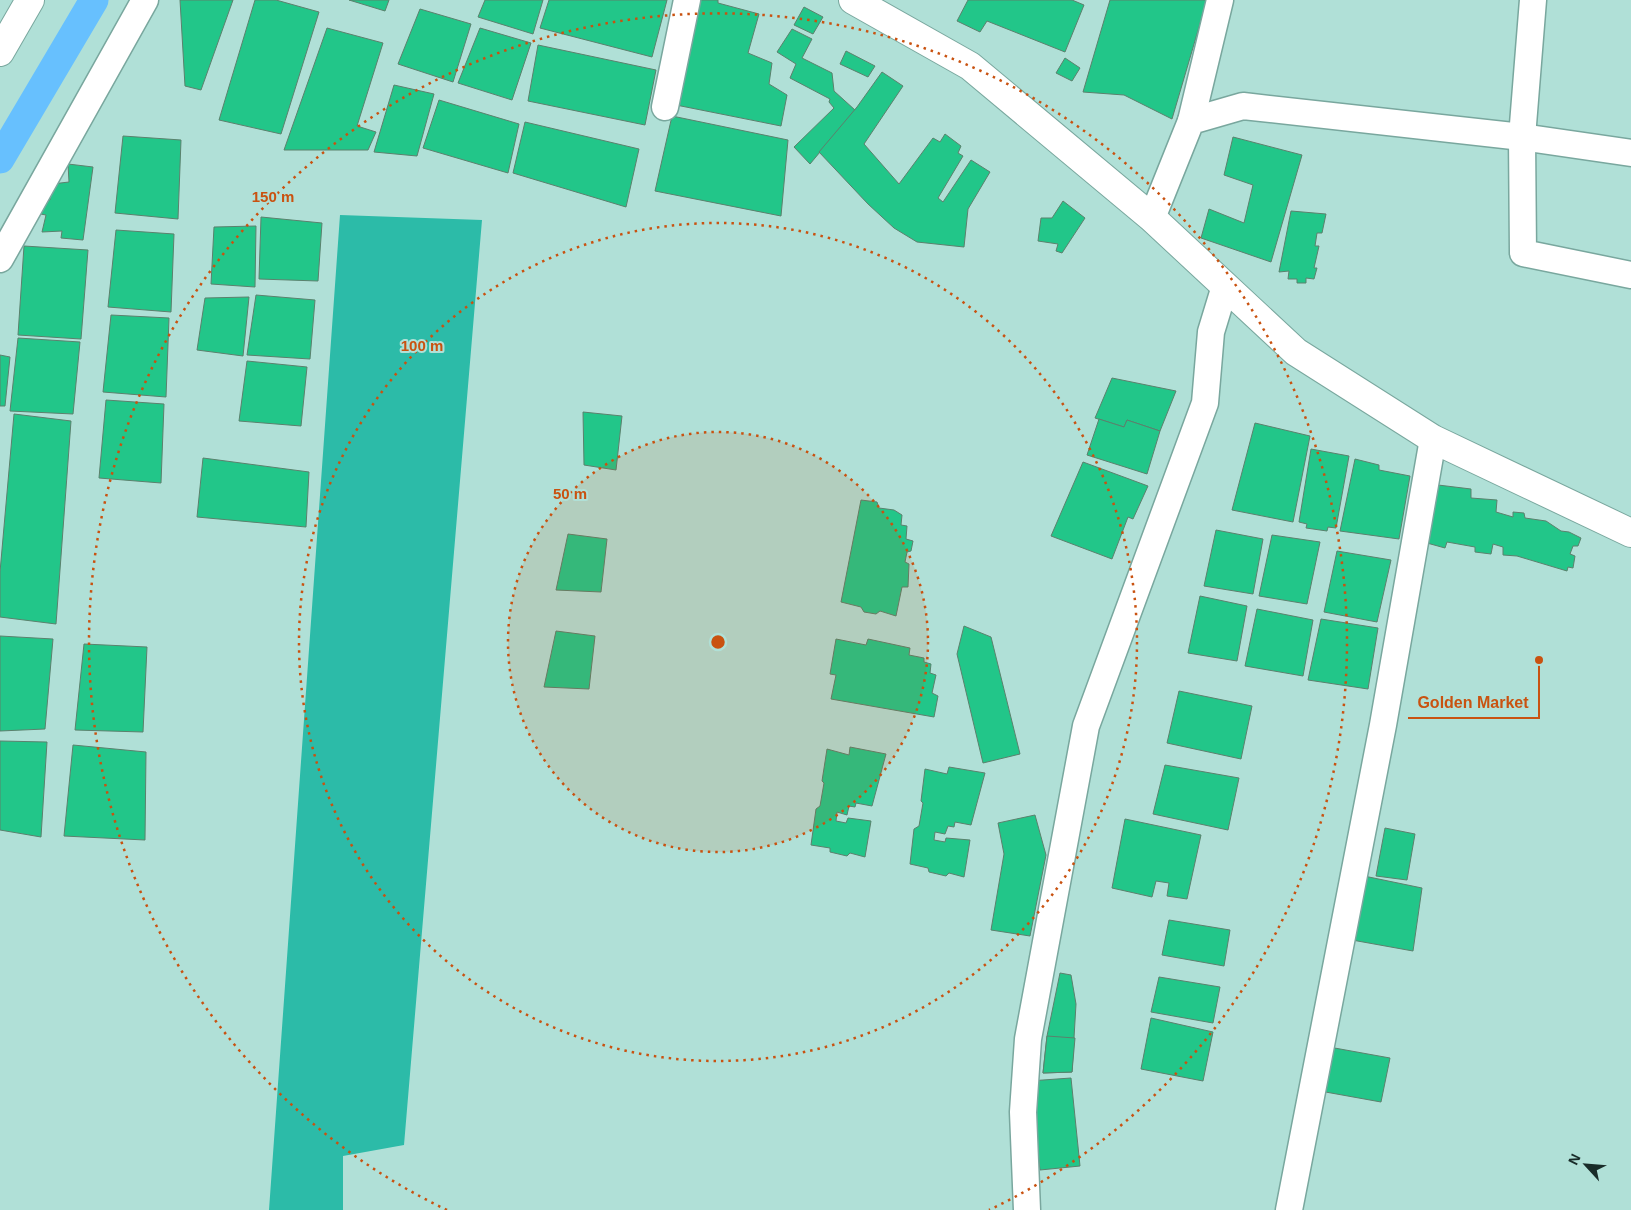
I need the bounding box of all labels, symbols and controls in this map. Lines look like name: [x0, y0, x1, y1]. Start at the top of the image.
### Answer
text: 150 m: [252, 188, 294, 205]
text: 100 m: [401, 337, 443, 354]
text: 50 m: [553, 485, 587, 502]
centre of rings: [709, 633, 727, 651]
callout: Golden Market: [1408, 687, 1539, 718]
text: Golden Market: [1417, 694, 1529, 711]
north arrow: [1561, 1140, 1611, 1190]
text: N: [1565, 1151, 1584, 1167]

